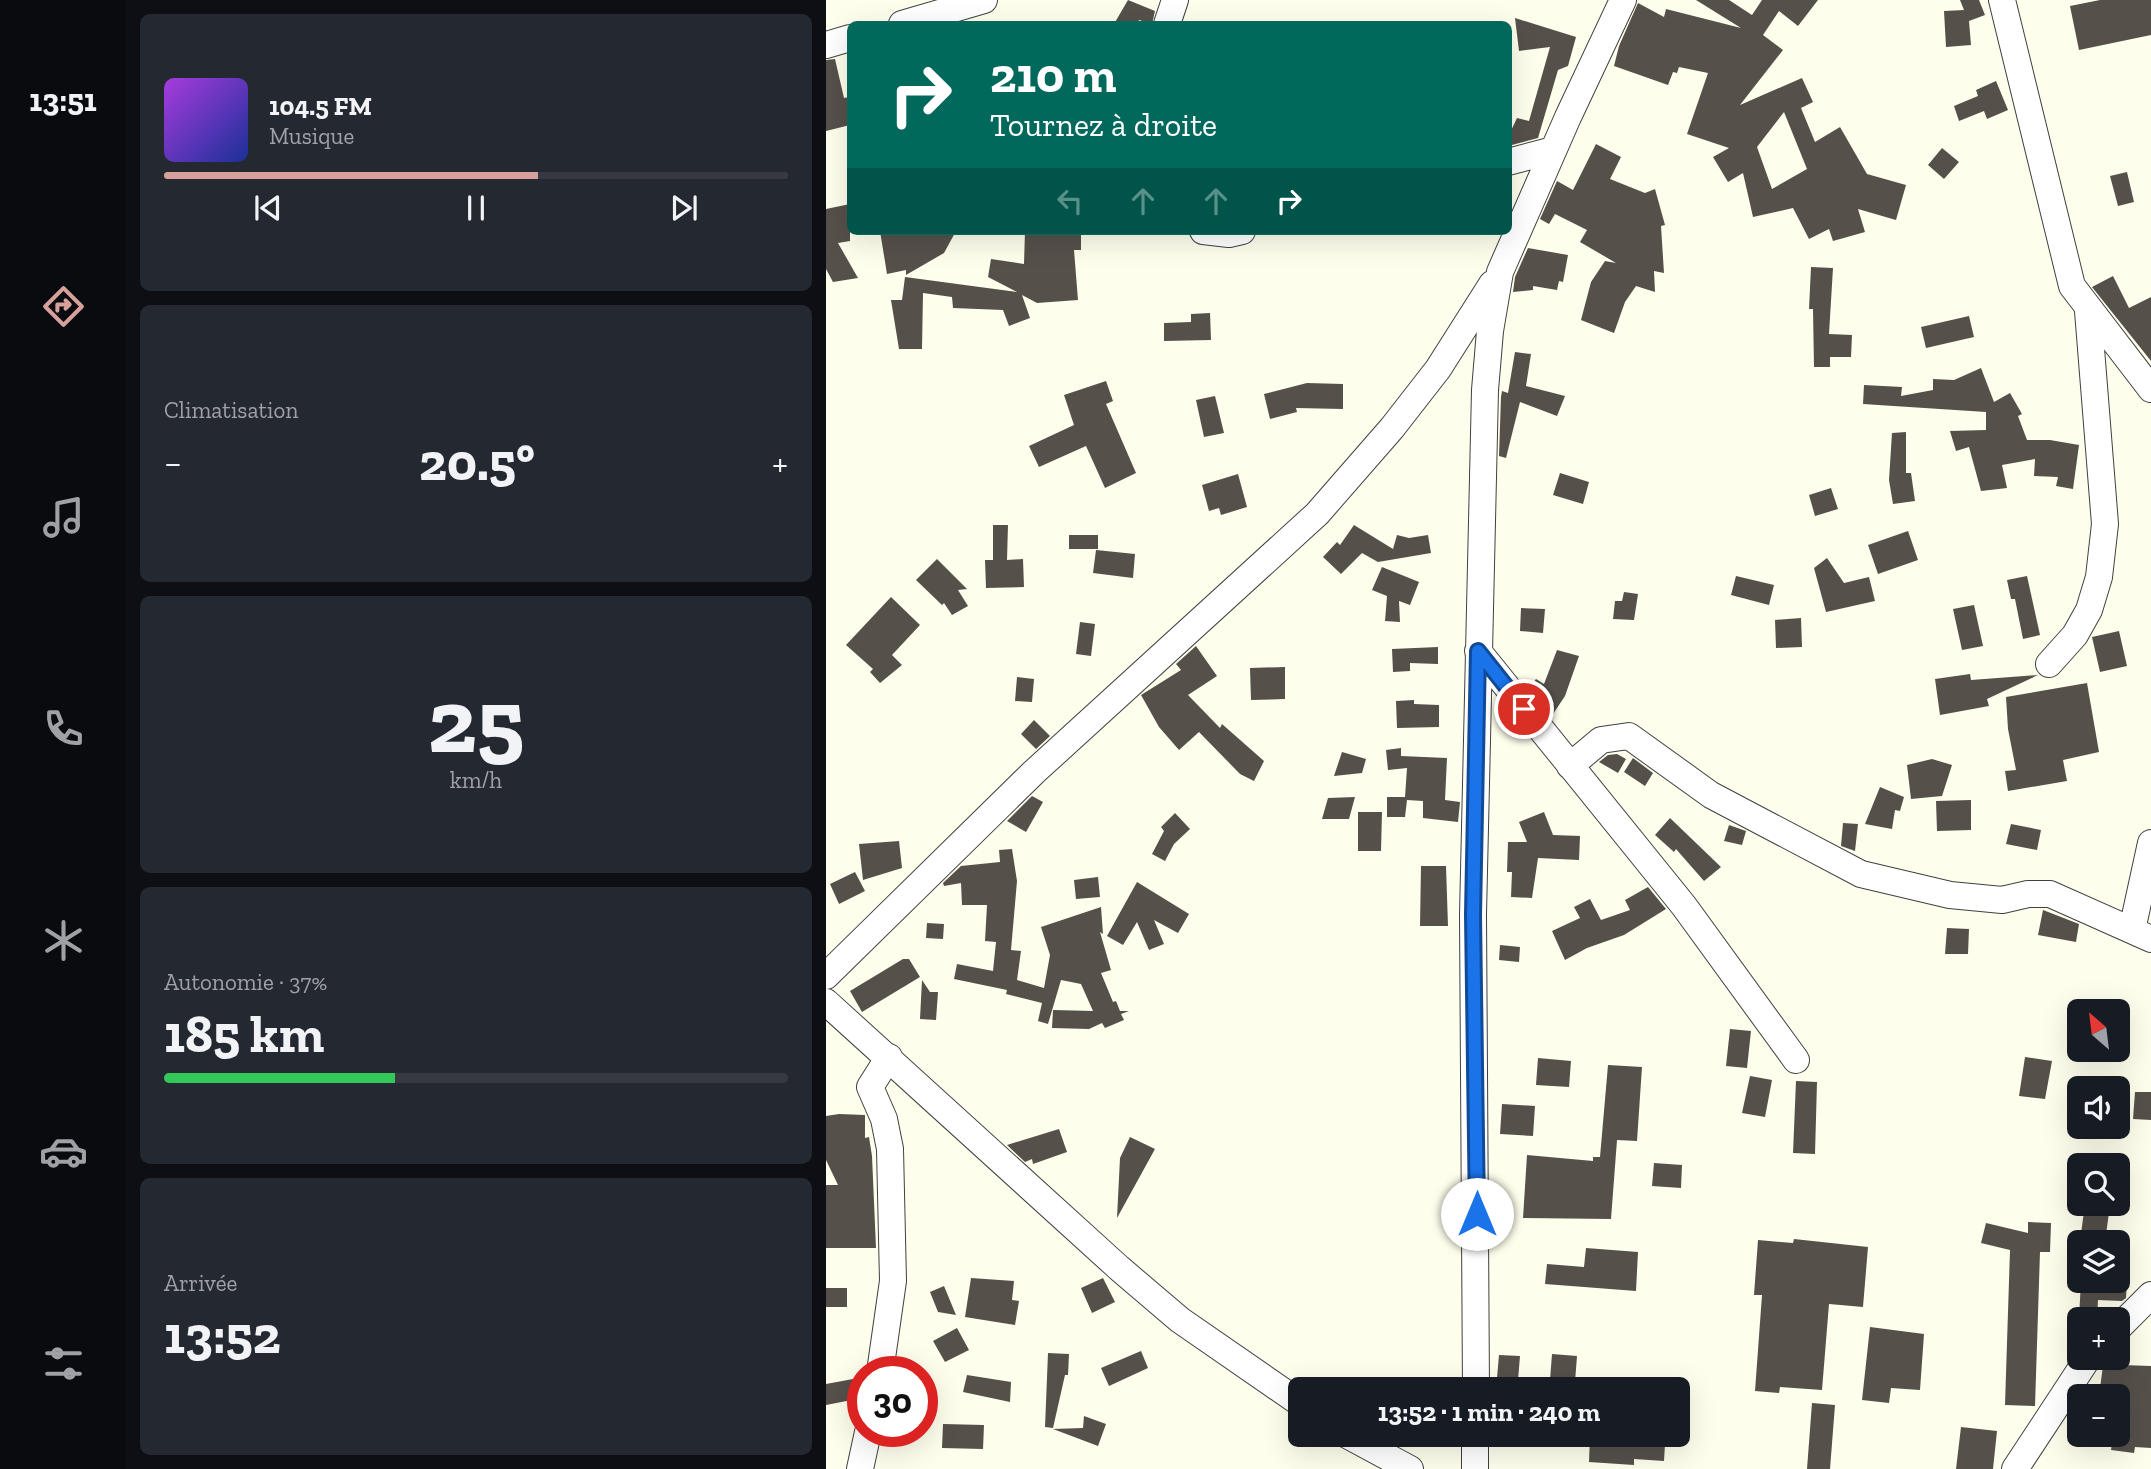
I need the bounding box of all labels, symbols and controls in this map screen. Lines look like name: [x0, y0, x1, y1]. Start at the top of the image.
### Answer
text: 210 m: [990, 46, 1116, 105]
icon: right: [875, 49, 966, 140]
text: 13:51: [29, 81, 97, 119]
text: 104.5 FM: [269, 90, 372, 122]
text: Tournez à droite: [990, 106, 1217, 144]
text: Musique: [269, 122, 354, 150]
icon: left: [1051, 182, 1089, 220]
icon: ahead: [1124, 182, 1162, 220]
icon: ahead: [1197, 182, 1235, 220]
icon: right: [1270, 182, 1308, 220]
icon: previous: [249, 189, 287, 227]
icon: pause: [457, 189, 495, 227]
icon: next: [665, 189, 703, 227]
icon: directions: [39, 282, 88, 331]
text: Climatisation: [164, 396, 298, 424]
text: 20.5°: [419, 431, 535, 493]
text: −: [164, 440, 182, 486]
text: +: [772, 440, 788, 486]
icon: music: [39, 493, 88, 542]
text: 25: [428, 666, 524, 775]
pin: [1494, 679, 1554, 739]
icon: arrive: [1505, 690, 1543, 728]
icon: phone: [39, 704, 88, 753]
text: km/h: [450, 766, 502, 794]
icon: climate: [39, 916, 88, 965]
text: Autonomie · 37%: [164, 968, 327, 996]
north arrow: [2067, 999, 2130, 1062]
map controls: [2067, 999, 2130, 1447]
text: 185 km: [164, 1003, 324, 1065]
button: sound: [2067, 1076, 2130, 1139]
icon: car: [39, 1127, 88, 1176]
button: search: [2067, 1153, 2130, 1216]
position arrow: [1440, 1177, 1514, 1251]
button: layers: [2067, 1230, 2130, 1293]
text: Arrivée: [164, 1269, 237, 1297]
text: 13:52: [164, 1304, 281, 1366]
button: +: [2067, 1307, 2130, 1370]
icon: filters: [39, 1339, 88, 1388]
speed limit sign: 30: [847, 1356, 938, 1447]
button: −: [2067, 1384, 2130, 1447]
text: 13:52 · 1 min · 240 m: [1378, 1396, 1600, 1428]

